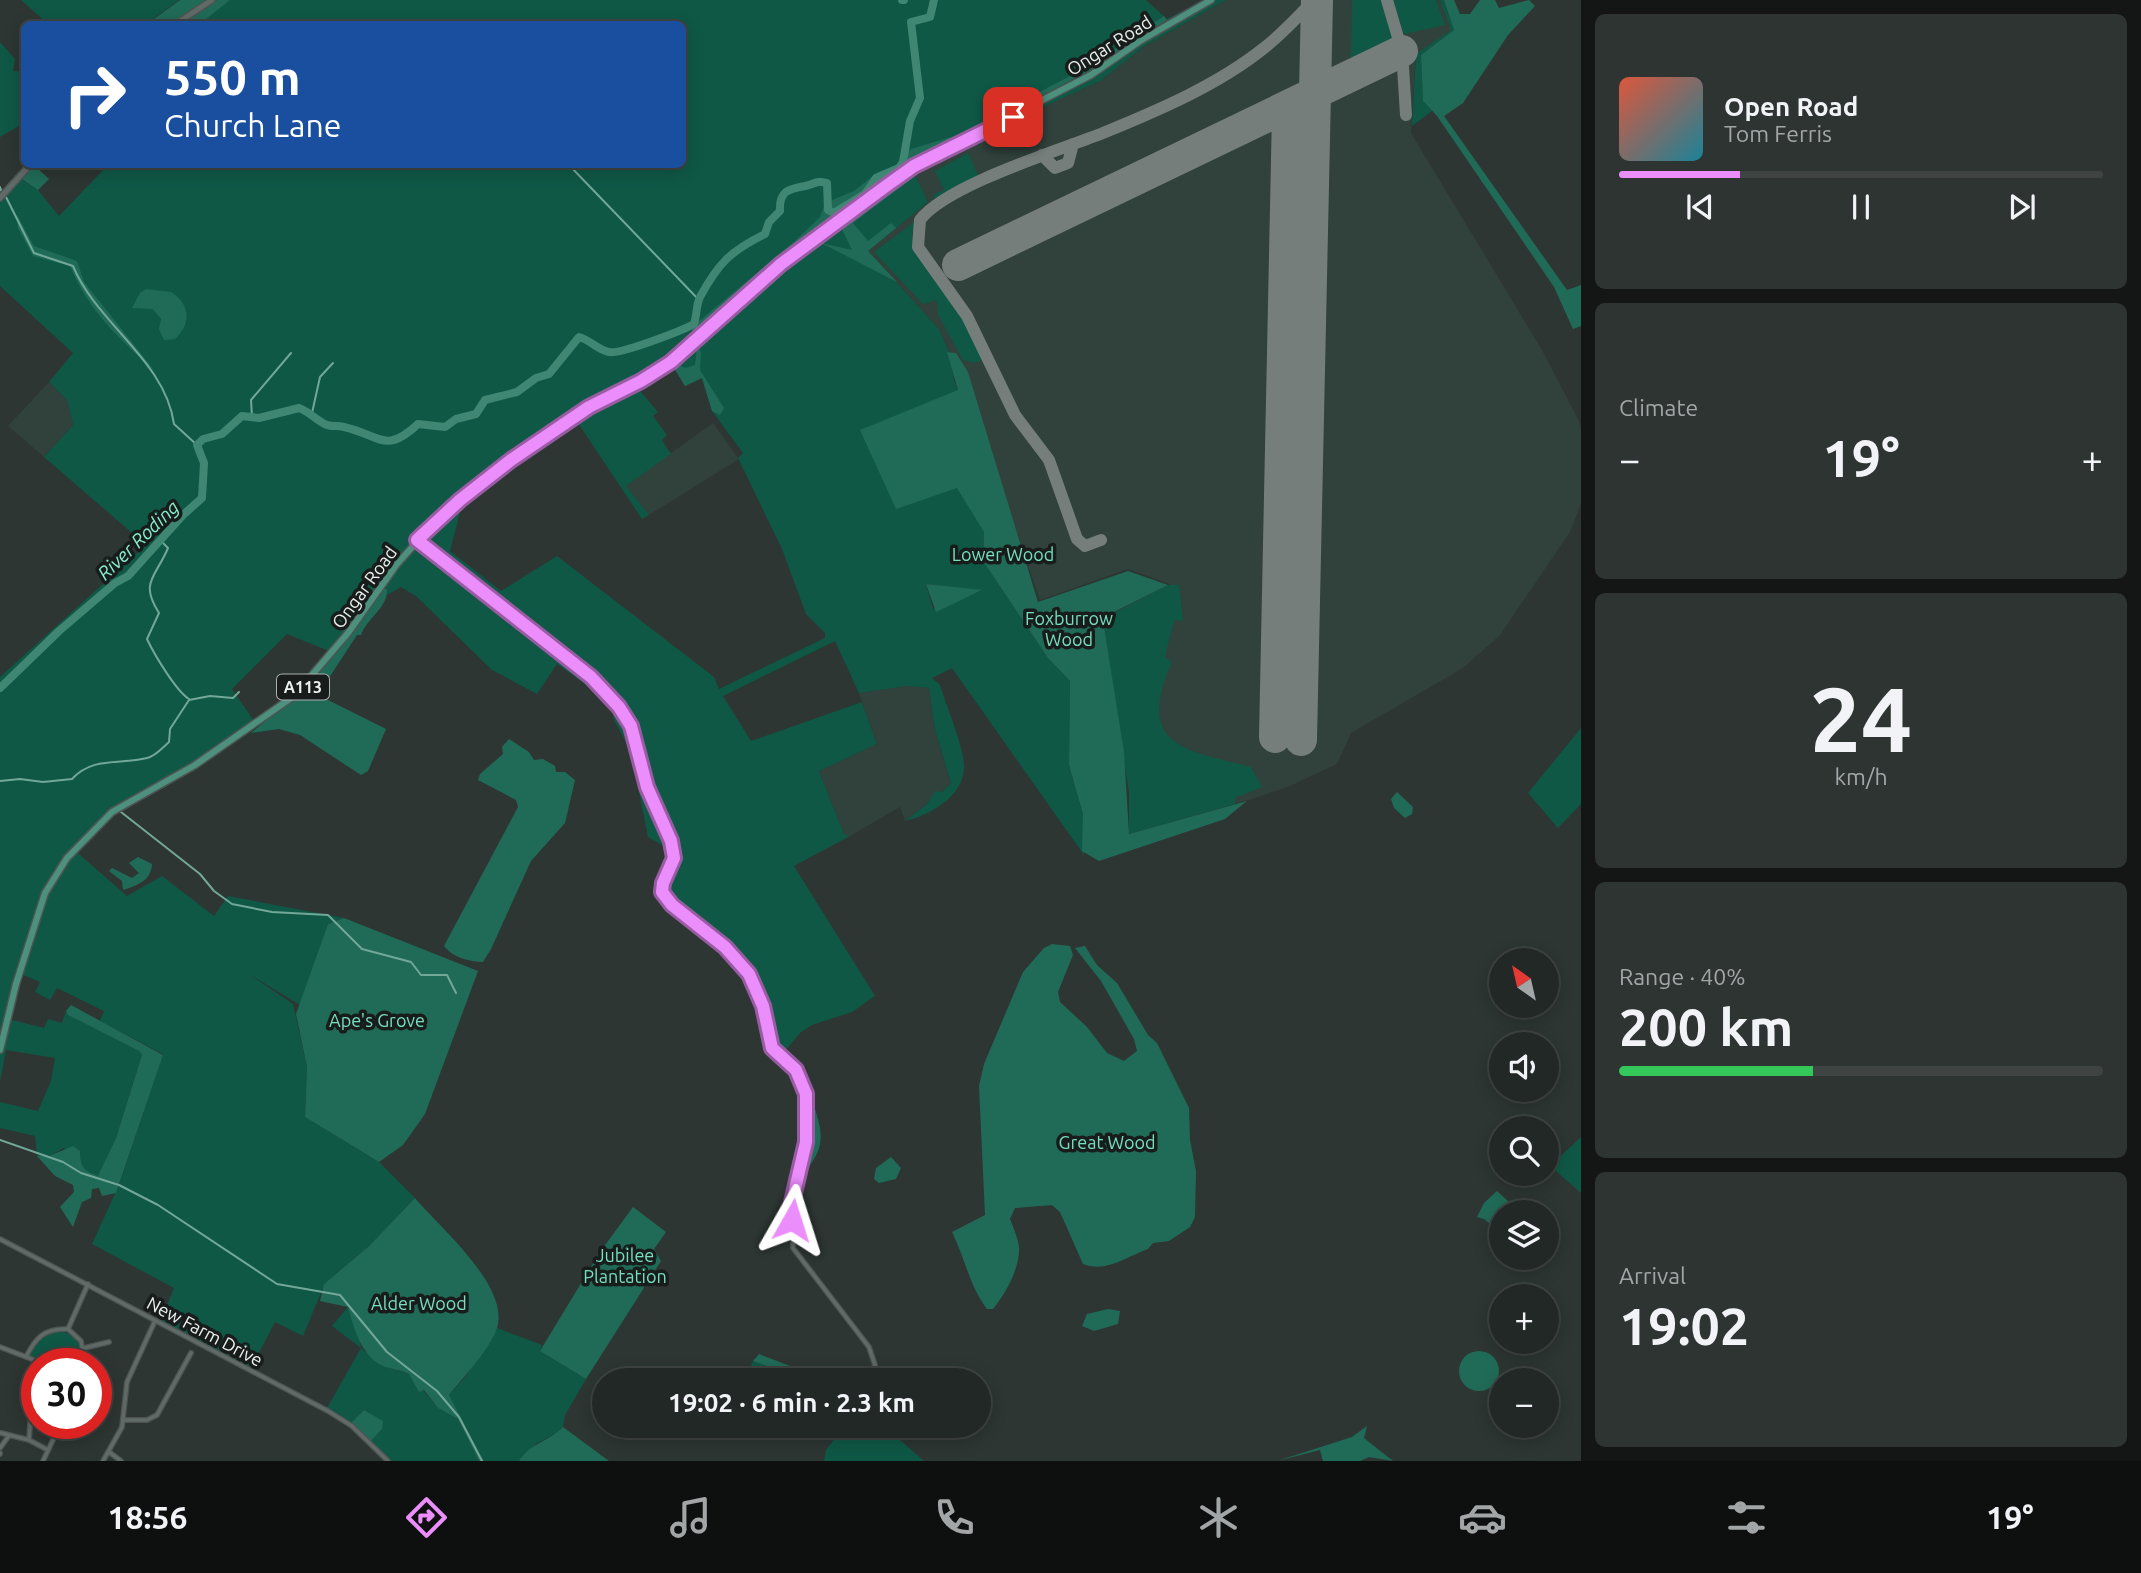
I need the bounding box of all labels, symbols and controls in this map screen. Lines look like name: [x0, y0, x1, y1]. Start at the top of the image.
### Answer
street label: Ongar Road: [1063, 11, 1155, 79]
icon: right: [49, 49, 140, 140]
text: 550 m: [164, 49, 301, 104]
pin: [983, 87, 1043, 147]
text: Open Road: [1724, 92, 1858, 121]
icon: arrive: [994, 98, 1032, 136]
text: Church Lane: [164, 107, 341, 143]
text: Tom Ferris: [1724, 121, 1832, 146]
icon: previous: [1681, 188, 1719, 226]
icon: pause: [1842, 188, 1880, 226]
icon: next: [2003, 188, 2041, 226]
text: Climate: [1619, 395, 1698, 420]
text: 19°: [1822, 429, 1900, 487]
text: −: [1619, 438, 1640, 480]
text: +: [2082, 438, 2103, 480]
water label: River Roding: [93, 496, 183, 584]
street label: Ongar Road: [328, 542, 400, 632]
park label: Lower Wood: [952, 544, 1054, 564]
park label: Foxburrow Wood: [1025, 608, 1113, 649]
text: 24: [1810, 667, 1912, 769]
road number: A113: [277, 674, 329, 700]
text: km/h: [1834, 764, 1888, 789]
north arrow: [1489, 948, 1559, 1018]
map controls: [1489, 948, 1559, 1438]
text: Range · 40%: [1619, 964, 1746, 989]
text: 200 km: [1619, 998, 1793, 1056]
park label: Ape's Grove: [329, 1010, 425, 1030]
button: sound: [1489, 1032, 1559, 1102]
button: search: [1489, 1116, 1559, 1186]
park label: Great Wood: [1058, 1132, 1156, 1152]
position arrow: [755, 1183, 829, 1257]
button: layers: [1489, 1200, 1559, 1270]
park label: Jubilee Plantation: [583, 1245, 667, 1286]
text: Arrival: [1619, 1263, 1686, 1288]
button: +: [1489, 1284, 1559, 1354]
street label: New Farm Drive: [144, 1292, 266, 1370]
park label: Alder Wood: [371, 1293, 467, 1313]
text: 19:02: [1619, 1297, 1749, 1355]
speed limit sign: 30: [21, 1348, 112, 1439]
button: −: [1489, 1368, 1559, 1438]
text: 19:02 · 6 min · 2.3 km: [668, 1388, 915, 1417]
icon: directions: [402, 1493, 451, 1542]
icon: music: [666, 1493, 715, 1542]
icon: phone: [930, 1493, 979, 1542]
icon: climate: [1194, 1493, 1243, 1542]
icon: car: [1458, 1493, 1507, 1542]
icon: filters: [1722, 1493, 1771, 1542]
text: 18:56: [107, 1499, 188, 1535]
text: 19°: [1986, 1499, 2034, 1535]

